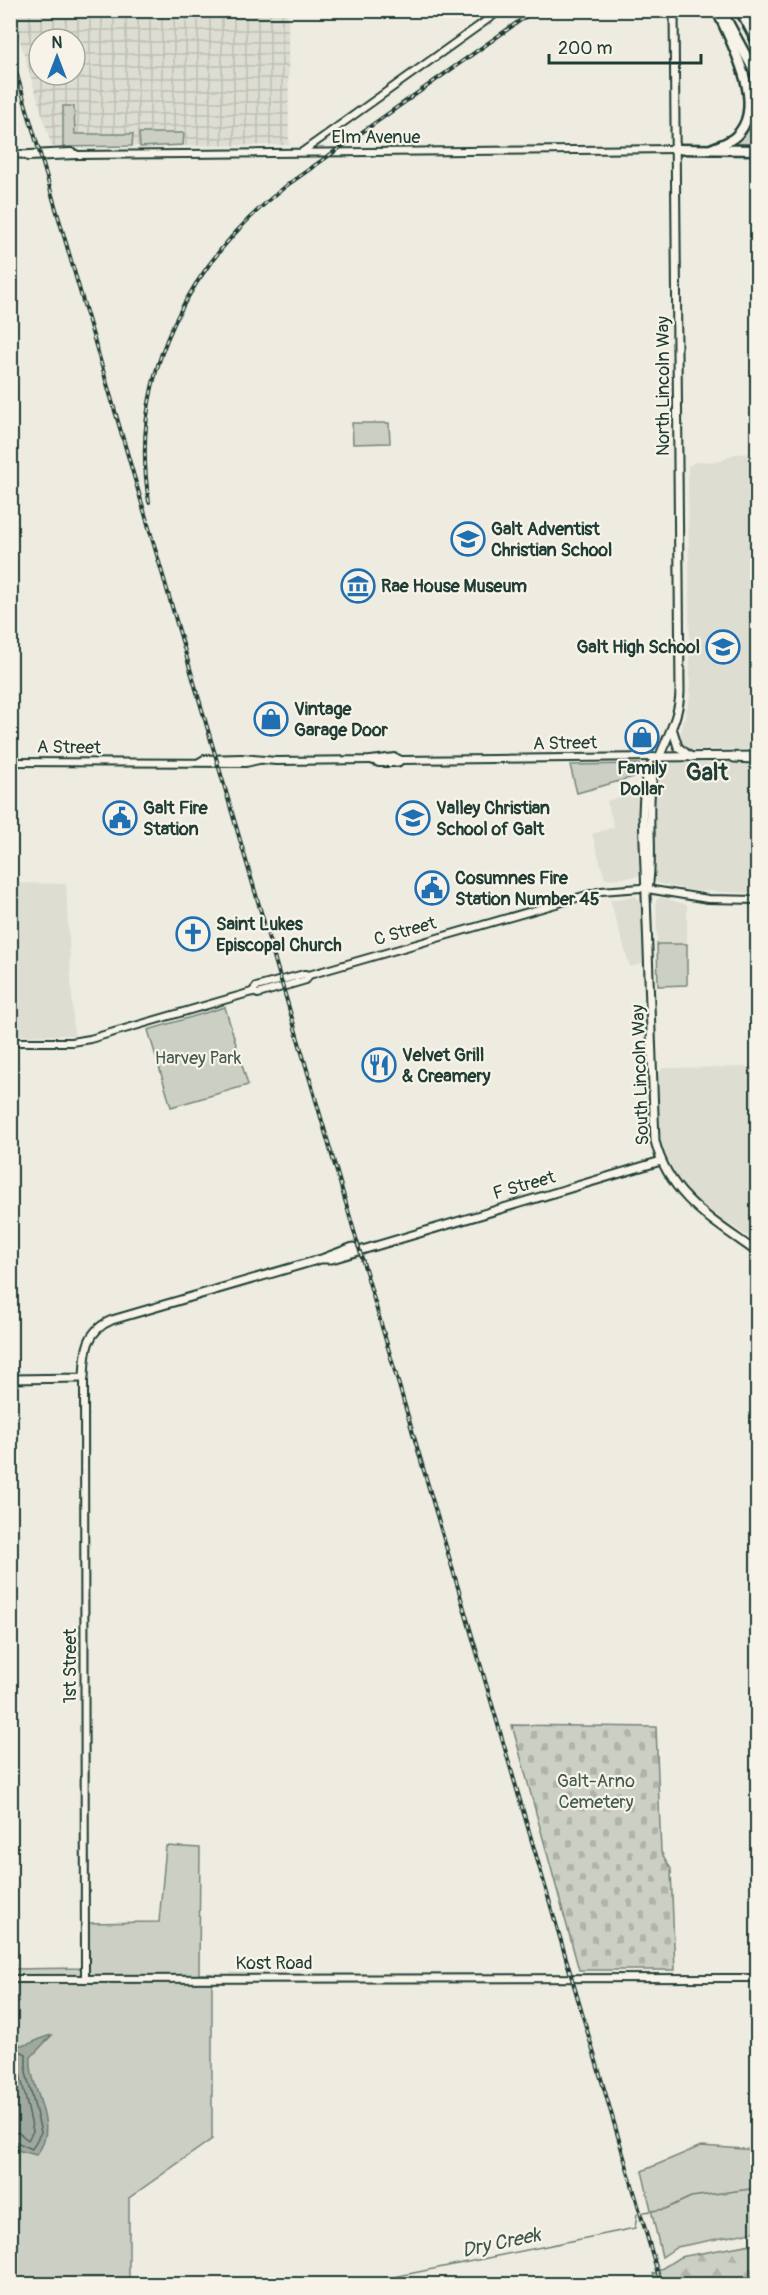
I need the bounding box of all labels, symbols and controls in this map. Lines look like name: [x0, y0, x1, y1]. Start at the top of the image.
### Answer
north arrow: [27, 27, 87, 87]
scale bar: [549, 27, 700, 65]
text: N: [52, 33, 63, 53]
text: 200 m: [558, 37, 613, 60]
street label: Elm Avenue: [332, 126, 421, 149]
street label: North Lincoln Way: [652, 316, 675, 456]
place label: Galt Adventist Christian School: [491, 518, 612, 562]
school or university icon: Galt Adventist Christian School: [450, 521, 486, 557]
museum icon: Rae House Museum: [340, 568, 376, 604]
place label: Rae House Museum: [381, 575, 527, 598]
school or university icon: Galt High School: [705, 629, 741, 665]
place label: Galt High School: [576, 636, 700, 659]
place label: Vintage Garage Door: [294, 698, 389, 742]
shop icon: Vintage Garage Door: [253, 701, 289, 737]
shop icon: Family Dollar: [624, 719, 660, 755]
street label: A Street: [533, 731, 598, 756]
street label: A Street: [37, 735, 102, 760]
place label: Family Dollar: [617, 757, 667, 801]
district label: Galt: [686, 758, 730, 787]
place label: Galt Fire Station: [143, 797, 209, 841]
place label: Valley Christian School of Galt: [436, 797, 550, 841]
public building icon: Galt Fire Station: [102, 800, 138, 836]
school or university icon: Valley Christian School of Galt: [395, 800, 431, 836]
place label: Cosumnes Fire Station Number 45: [455, 867, 600, 911]
public building icon: Cosumnes Fire Station Number 45: [414, 870, 450, 906]
street label: C Street: [371, 911, 440, 951]
place label: Saint Lukes Episcopal Church: [216, 913, 342, 957]
church icon: Saint Lukes Episcopal Church: [175, 916, 211, 952]
street label: South Lincoln Way: [627, 1004, 654, 1146]
place label: Velvet Grill & Creamery: [402, 1044, 491, 1088]
park label: Harvey Park: [155, 1047, 242, 1070]
restaurant icon: Velvet Grill & Creamery: [361, 1047, 397, 1083]
street label: F Street: [490, 1165, 559, 1205]
street label: 1st Street: [59, 1628, 82, 1704]
park label: Galt-Arno Cemetery: [557, 1770, 635, 1814]
street label: Kost Road: [235, 1952, 313, 1975]
water label: Dry Creek: [460, 2222, 544, 2263]

